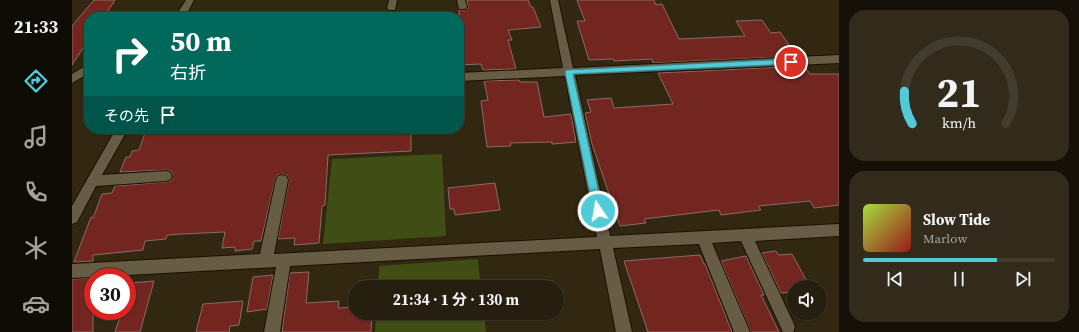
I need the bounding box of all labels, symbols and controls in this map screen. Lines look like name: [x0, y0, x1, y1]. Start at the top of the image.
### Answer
text: 21:33: [14, 14, 58, 39]
text: 50 m: [170, 22, 232, 60]
icon: right: [104, 28, 156, 80]
pin: [774, 45, 808, 79]
icon: arrive: [780, 51, 802, 73]
text: 右折: [170, 60, 206, 85]
text: 21: [936, 63, 982, 120]
icon: directions: [22, 67, 50, 95]
icon: arrive: [157, 104, 179, 126]
text: その先: [104, 105, 149, 126]
text: km/h: [942, 112, 976, 132]
icon: music: [22, 123, 50, 151]
icon: phone: [22, 178, 50, 206]
position arrow: [577, 190, 619, 232]
text: Slow Tide: [923, 209, 990, 230]
text: Marlow: [923, 230, 967, 247]
icon: climate: [22, 234, 50, 262]
speed limit sign: 30: [84, 268, 136, 320]
icon: previous: [884, 268, 906, 290]
icon: pause: [948, 268, 970, 290]
icon: next: [1012, 268, 1034, 290]
map controls: [787, 280, 827, 320]
button: sound: [787, 280, 827, 320]
text: 21:34 · 1 分 · 130 m: [393, 289, 519, 310]
icon: car: [22, 290, 50, 318]

